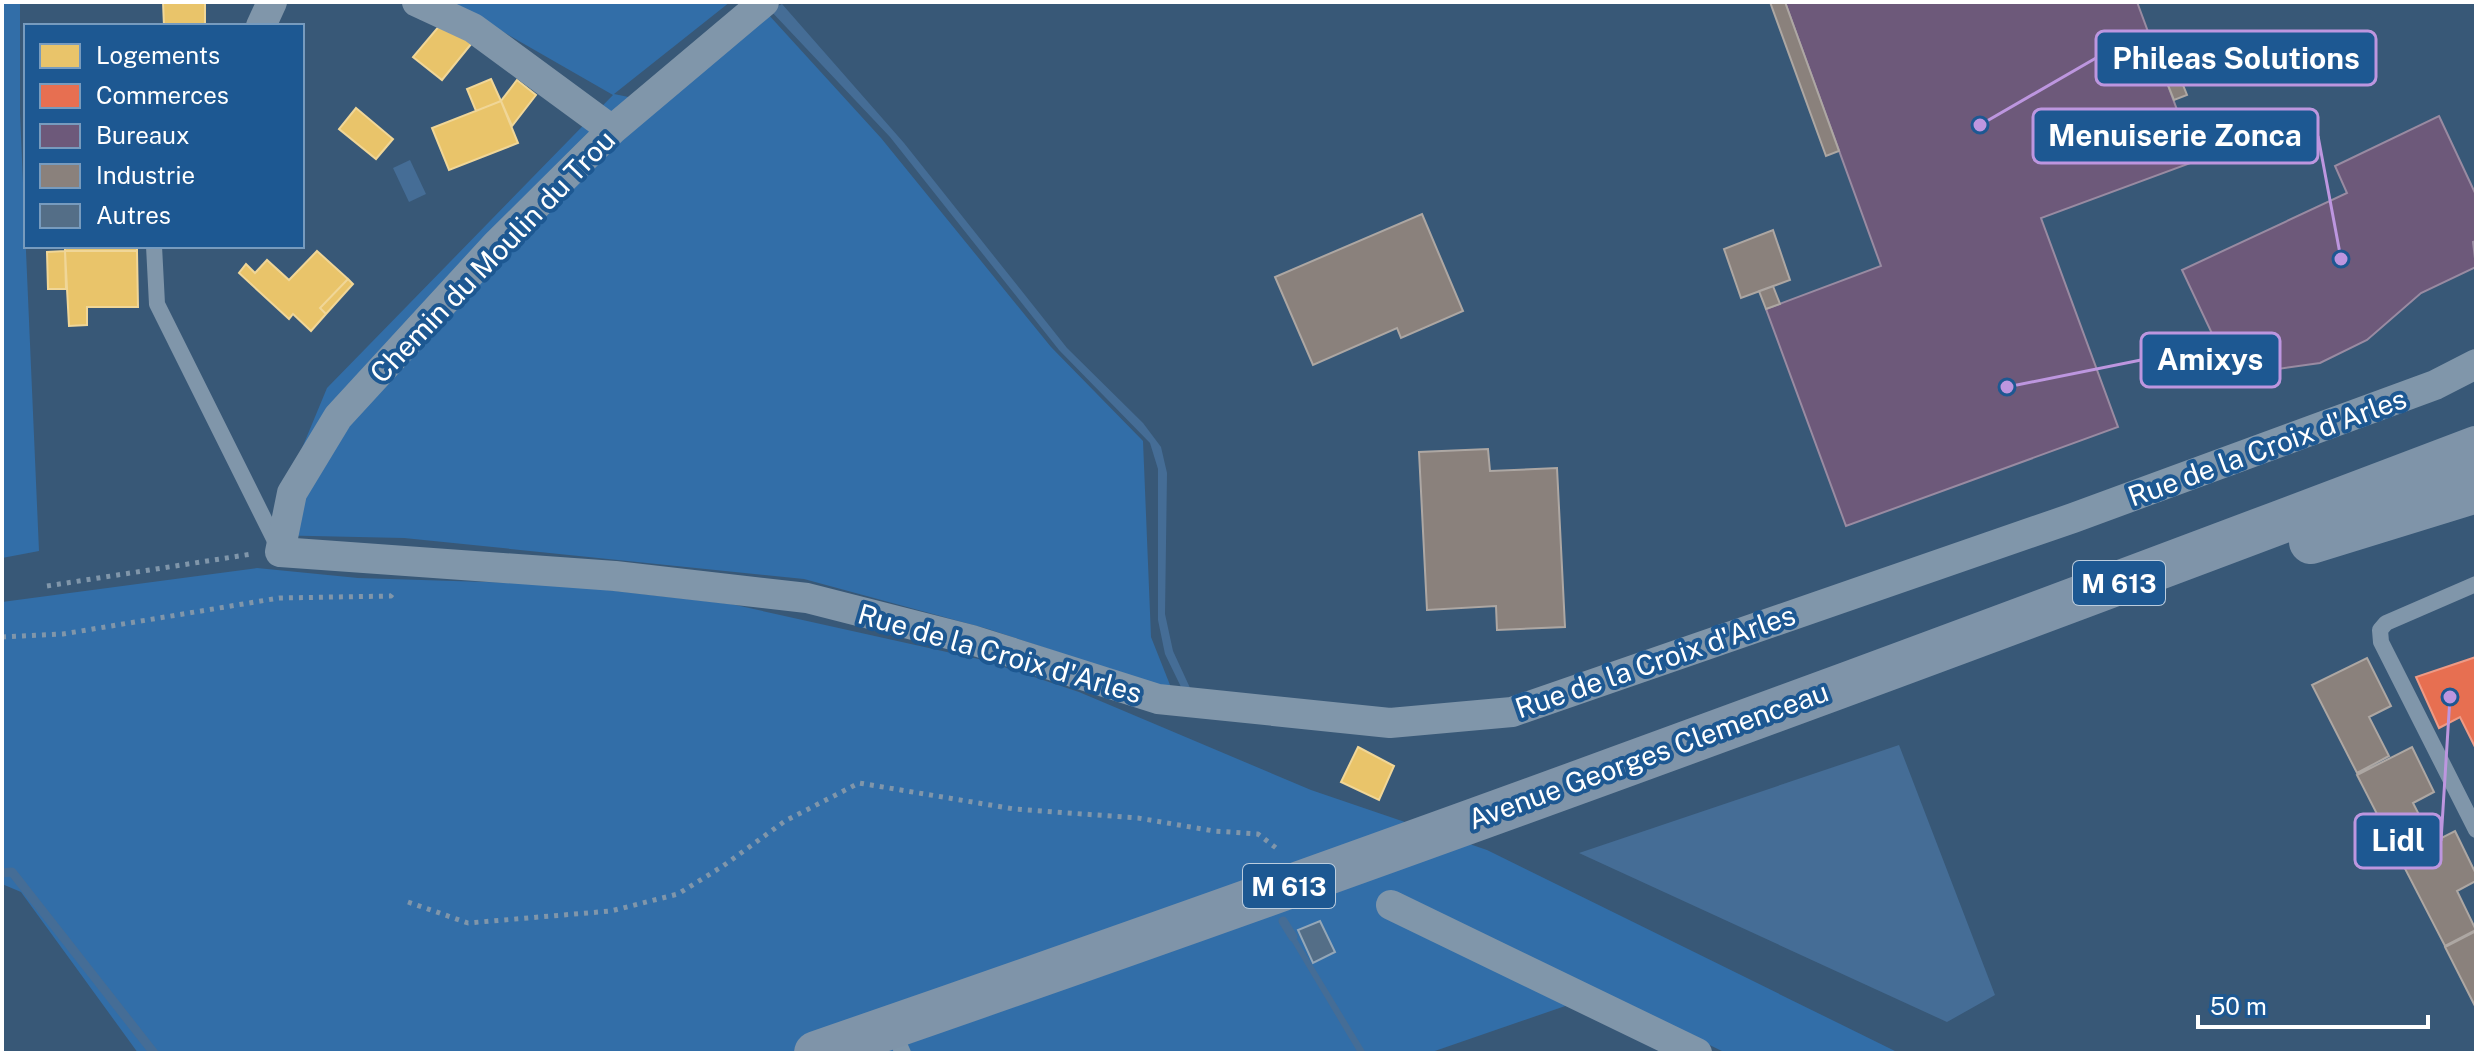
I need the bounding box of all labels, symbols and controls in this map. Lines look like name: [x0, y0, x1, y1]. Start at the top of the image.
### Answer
legend: [24, 24, 304, 248]
callout: Phileas Solutions: [2096, 31, 2376, 85]
text: Phileas Solutions: [2112, 40, 2360, 76]
text: Logements: [96, 41, 220, 69]
text: Commerces: [96, 81, 229, 109]
callout: Menuiserie Zonca: [2033, 109, 2318, 163]
text: Menuiserie Zonca: [2048, 117, 2302, 153]
text: Bureaux: [96, 121, 190, 149]
street label: Chemin du Moulin du Trou: [363, 123, 621, 389]
text: Industrie: [96, 161, 195, 189]
text: Autres: [96, 201, 171, 229]
callout: Amixys: [2141, 333, 2280, 387]
text: Amixys: [2157, 341, 2263, 377]
street label: Rue de la Croix d'Arles: [2123, 381, 2411, 513]
road number: M 613: [2073, 561, 2165, 605]
street label: Rue de la Croix d'Arles: [854, 597, 1146, 709]
street label: Rue de la Croix d'Arles: [1511, 598, 1799, 724]
street label: Avenue Georges Clemenceau: [1463, 674, 1833, 836]
callout: Lidl: [2355, 814, 2441, 868]
text: Lidl: [2371, 822, 2425, 858]
road number: M 613: [1243, 864, 1335, 908]
scale bar: [2198, 979, 2428, 1029]
text: 50 m: [2210, 992, 2267, 1020]

